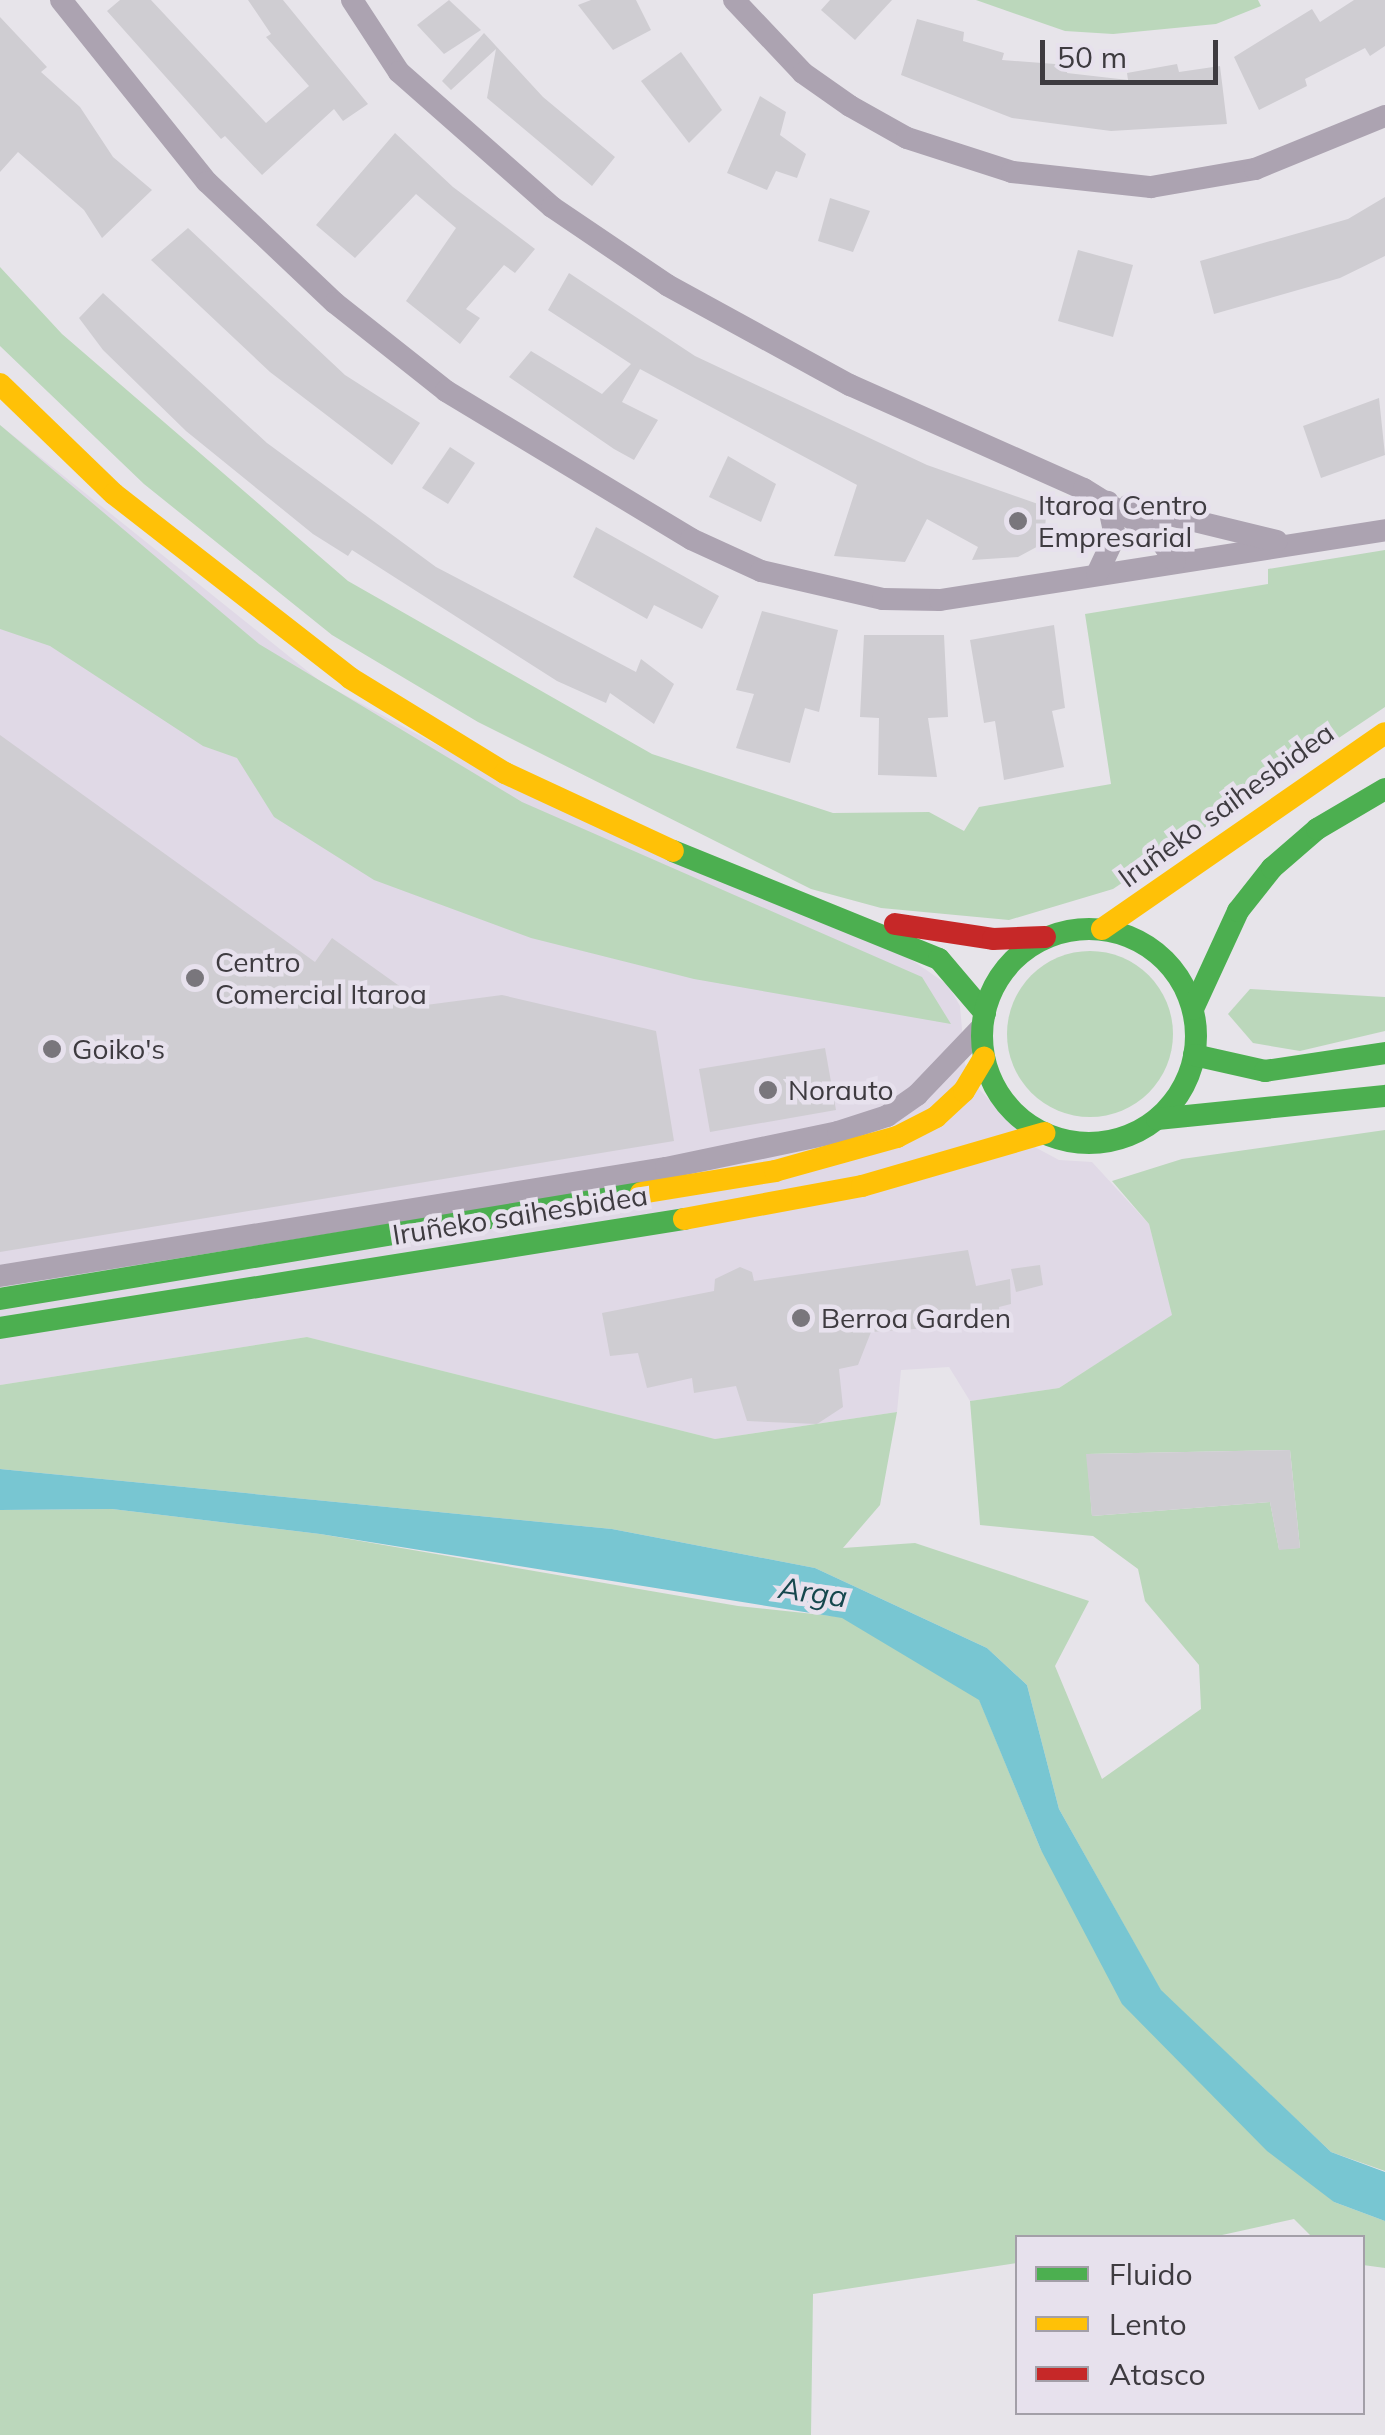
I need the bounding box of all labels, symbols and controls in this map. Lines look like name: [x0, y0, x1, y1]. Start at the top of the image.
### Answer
scale bar: [1045, 20, 1222, 82]
text: 50 m: [1057, 38, 1127, 76]
place label: Itaroa Centro Empresarial: [1038, 488, 1208, 554]
marker: Itaroa Centro Empresarial: [1007, 510, 1029, 532]
street label: Iruñeko saihesbidea: [1112, 716, 1340, 894]
place label: Centro Comercial Itaroa: [215, 945, 427, 1011]
marker: Centro Comercial Itaroa: [184, 967, 206, 989]
place label: Goiko's: [72, 1032, 165, 1066]
marker: Goiko's: [41, 1038, 63, 1060]
place label: Norauto: [788, 1073, 894, 1107]
marker: Norauto: [757, 1079, 779, 1101]
street label: Iruñeko saihesbidea: [390, 1178, 650, 1252]
place label: Berroa Garden: [821, 1301, 1011, 1335]
marker: Berroa Garden: [790, 1307, 812, 1329]
water label: Arga: [776, 1569, 850, 1615]
legend: [1015, 2235, 1365, 2415]
text: Fluido: [1109, 2255, 1193, 2293]
text: Lento: [1109, 2305, 1187, 2343]
text: Atasco: [1109, 2355, 1206, 2393]

